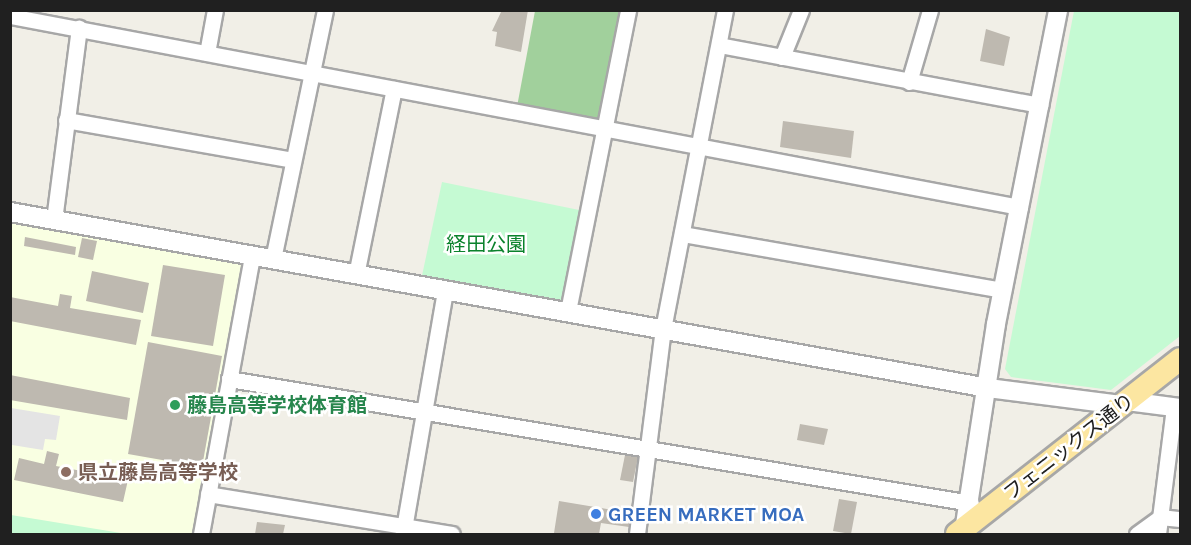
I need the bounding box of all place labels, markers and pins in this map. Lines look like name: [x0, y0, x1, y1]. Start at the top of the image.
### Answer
place label: 藤島高等学校体育館: [187, 393, 367, 417]
marker: 藤島高等学校体育館: [168, 398, 182, 412]
place label: 県立藤島高等学校: [78, 460, 238, 484]
marker: 県立藤島高等学校: [59, 465, 73, 479]
place label: GREEN MARKET MOA: [608, 502, 804, 526]
marker: GREEN MARKET MOA: [589, 507, 603, 521]

